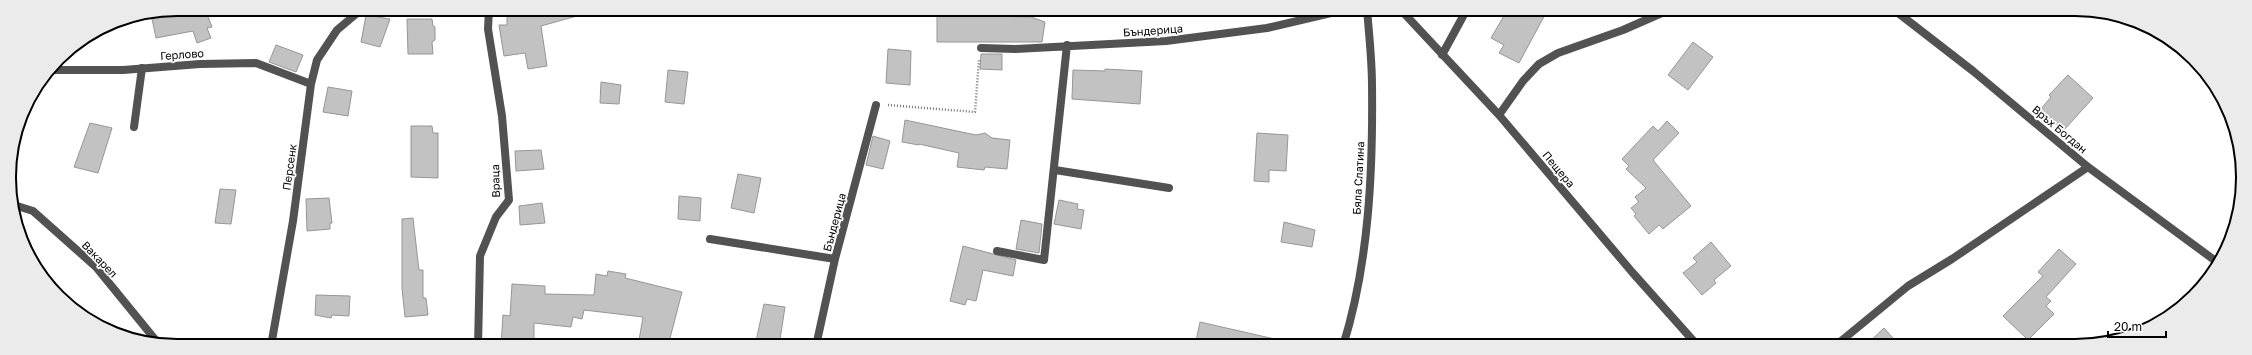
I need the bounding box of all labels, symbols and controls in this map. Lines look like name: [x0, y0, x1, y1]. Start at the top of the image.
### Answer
street label: Бъндерица: [1123, 21, 1183, 39]
street label: Герлово: [160, 46, 205, 62]
street label: Връх Богдан: [2030, 102, 2090, 156]
street label: Бяла Слатина: [1350, 141, 1366, 215]
street label: Персенк: [279, 142, 299, 191]
street label: Пещера: [1540, 148, 1578, 190]
street label: Враца: [488, 164, 502, 198]
street label: Бъндерица: [820, 191, 848, 253]
street label: Вакарел: [80, 238, 120, 280]
scale bar: [2108, 313, 2166, 339]
text: 20 m: [2114, 319, 2142, 334]

